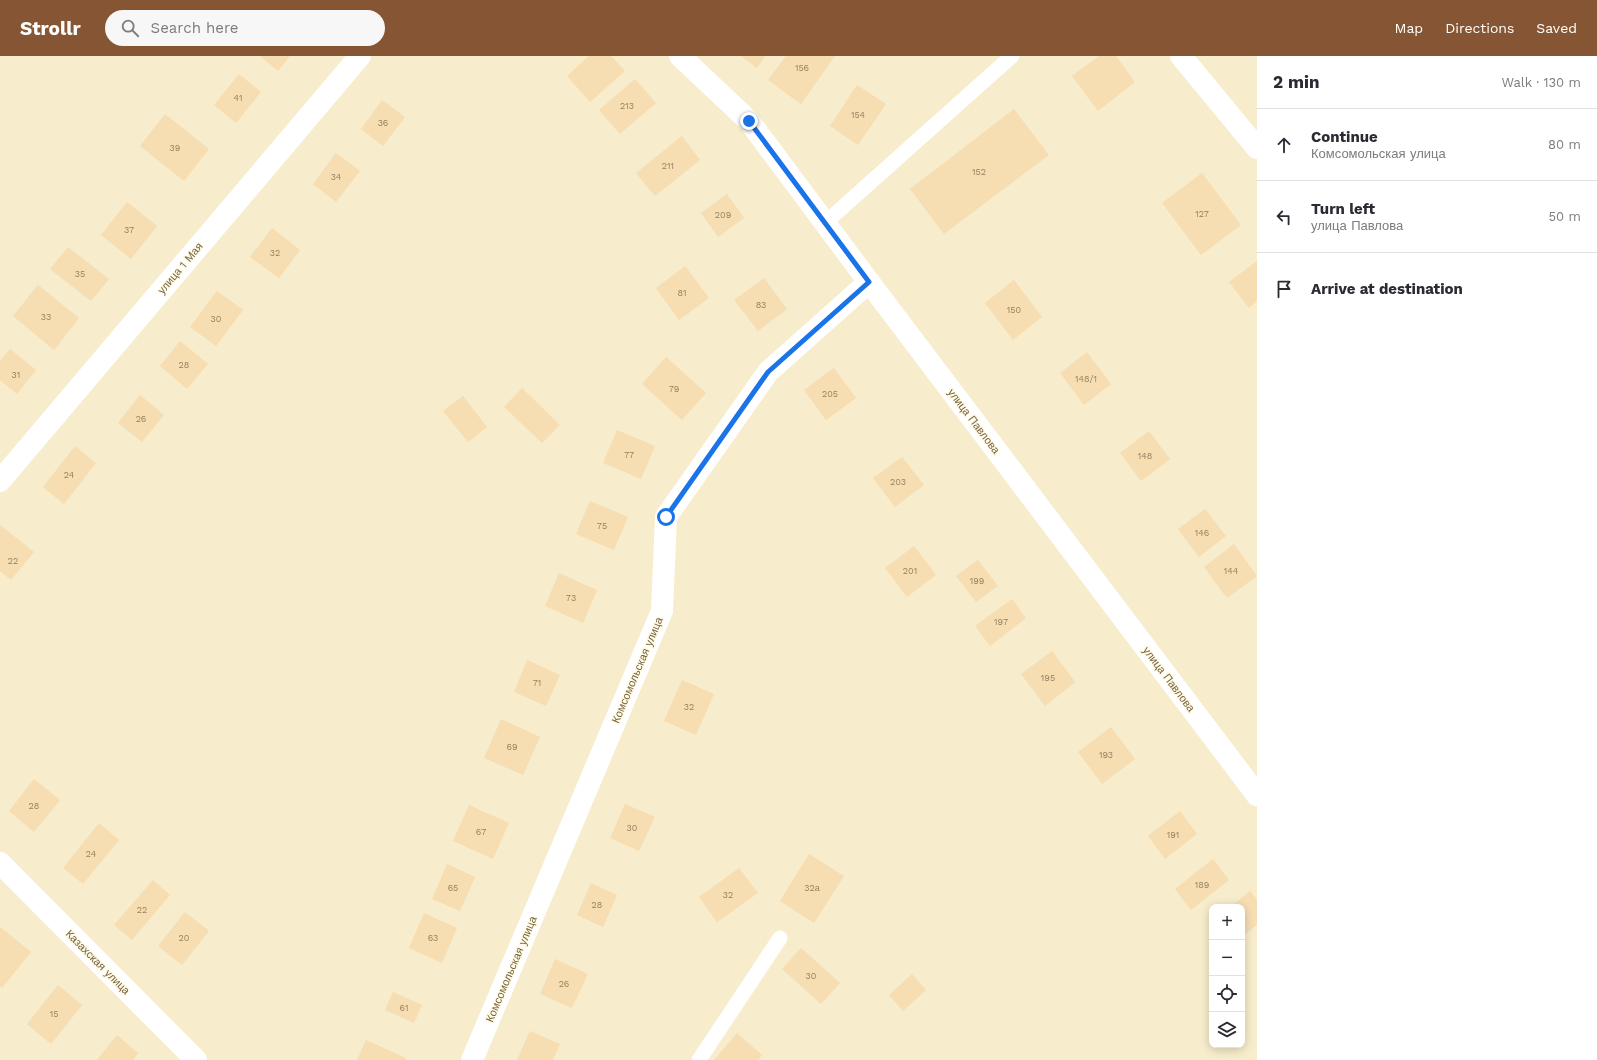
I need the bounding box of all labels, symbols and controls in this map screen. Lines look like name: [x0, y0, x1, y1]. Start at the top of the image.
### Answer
search box: [105, 10, 385, 46]
text: Strollr: [20, 17, 81, 40]
icon: search: [119, 17, 141, 39]
text: Search here: [151, 19, 239, 37]
text: Map: [1395, 20, 1423, 36]
text: Directions: [1445, 20, 1514, 36]
text: Saved: [1536, 20, 1577, 36]
house number: 156: [795, 63, 809, 73]
text: 2 min: [1273, 72, 1319, 92]
text: Walk · 130 m: [1502, 75, 1581, 90]
house number: 41: [234, 93, 242, 103]
house number: 213: [620, 101, 634, 111]
house number: 154: [851, 110, 866, 120]
route end: [740, 112, 758, 130]
house number: 36: [378, 118, 388, 128]
text: Continue: [1311, 128, 1378, 146]
icon: ahead: [1273, 134, 1295, 156]
text: 80 m: [1548, 137, 1581, 152]
house number: 39: [170, 143, 180, 153]
text: Комсомольская улица: [1311, 146, 1446, 161]
house number: 211: [662, 161, 674, 171]
house number: 152: [972, 167, 986, 177]
house number: 34: [331, 172, 342, 182]
text: Turn left: [1311, 200, 1375, 218]
icon: left: [1273, 206, 1295, 228]
house number: 127: [1195, 209, 1209, 219]
text: 50 m: [1549, 209, 1581, 224]
house number: 209: [715, 210, 731, 220]
text: улица Павлова: [1311, 218, 1403, 233]
house number: 37: [124, 225, 134, 235]
street label: улица 1 Мая: [155, 240, 206, 297]
house number: 32: [270, 248, 280, 258]
house number: 35: [75, 269, 85, 279]
icon: arrive: [1273, 278, 1295, 300]
text: Arrive at destination: [1311, 280, 1463, 298]
house number: 81: [677, 288, 687, 298]
house number: 83: [756, 300, 766, 310]
house number: 150: [1007, 305, 1022, 315]
house number: 33: [41, 312, 51, 322]
house number: 30: [211, 314, 222, 324]
house number: 28: [179, 360, 189, 370]
house number: 31: [12, 370, 20, 380]
house number: 148/1: [1075, 374, 1097, 384]
house number: 79: [669, 384, 679, 394]
street label: улица Павлова: [945, 386, 1003, 457]
house number: 205: [822, 389, 838, 399]
house number: 26: [136, 414, 146, 424]
house number: 77: [624, 450, 634, 460]
house number: 148: [1138, 451, 1152, 461]
house number: 24: [64, 470, 75, 480]
house number: 203: [890, 477, 906, 487]
route start: [657, 508, 675, 526]
house number: 75: [597, 521, 607, 531]
house number: 146: [1195, 528, 1209, 538]
house number: 22: [8, 556, 18, 566]
house number: 201: [903, 566, 917, 576]
house number: 144: [1224, 566, 1239, 576]
house number: 199: [970, 576, 984, 586]
house number: 73: [566, 593, 576, 603]
street label: Комсомольская улица: [609, 614, 666, 725]
house number: 197: [994, 617, 1008, 627]
street label: улица Павлова: [1140, 644, 1198, 715]
house number: 195: [1041, 673, 1055, 683]
house number: 71: [533, 678, 541, 688]
house number: 32: [684, 702, 694, 712]
house number: 69: [506, 742, 518, 752]
house number: 193: [1099, 750, 1113, 760]
house number: 28: [29, 801, 39, 811]
house number: 30: [627, 823, 638, 833]
house number: 67: [476, 827, 486, 837]
house number: 191: [1167, 830, 1179, 840]
house number: 24: [86, 849, 97, 859]
house number: 189: [1195, 880, 1209, 890]
house number: 65: [448, 883, 458, 893]
house number: 32а: [804, 883, 820, 893]
house number: 32: [723, 890, 733, 900]
house number: 28: [592, 900, 602, 910]
map controls: [1209, 904, 1245, 1048]
button: +: [1209, 904, 1245, 940]
house number: 22: [137, 905, 147, 915]
street label: Комсомольская улица: [483, 913, 540, 1024]
street label: Казахская улица: [63, 928, 133, 998]
house number: 20: [179, 933, 190, 943]
house number: 63: [428, 933, 438, 943]
button: −: [1209, 940, 1245, 976]
house number: 30: [806, 971, 817, 981]
button: locate: [1209, 976, 1245, 1012]
house number: 26: [559, 979, 569, 989]
house number: 61: [400, 1003, 408, 1013]
house number: 15: [50, 1009, 58, 1019]
button: layers: [1209, 1012, 1245, 1048]

